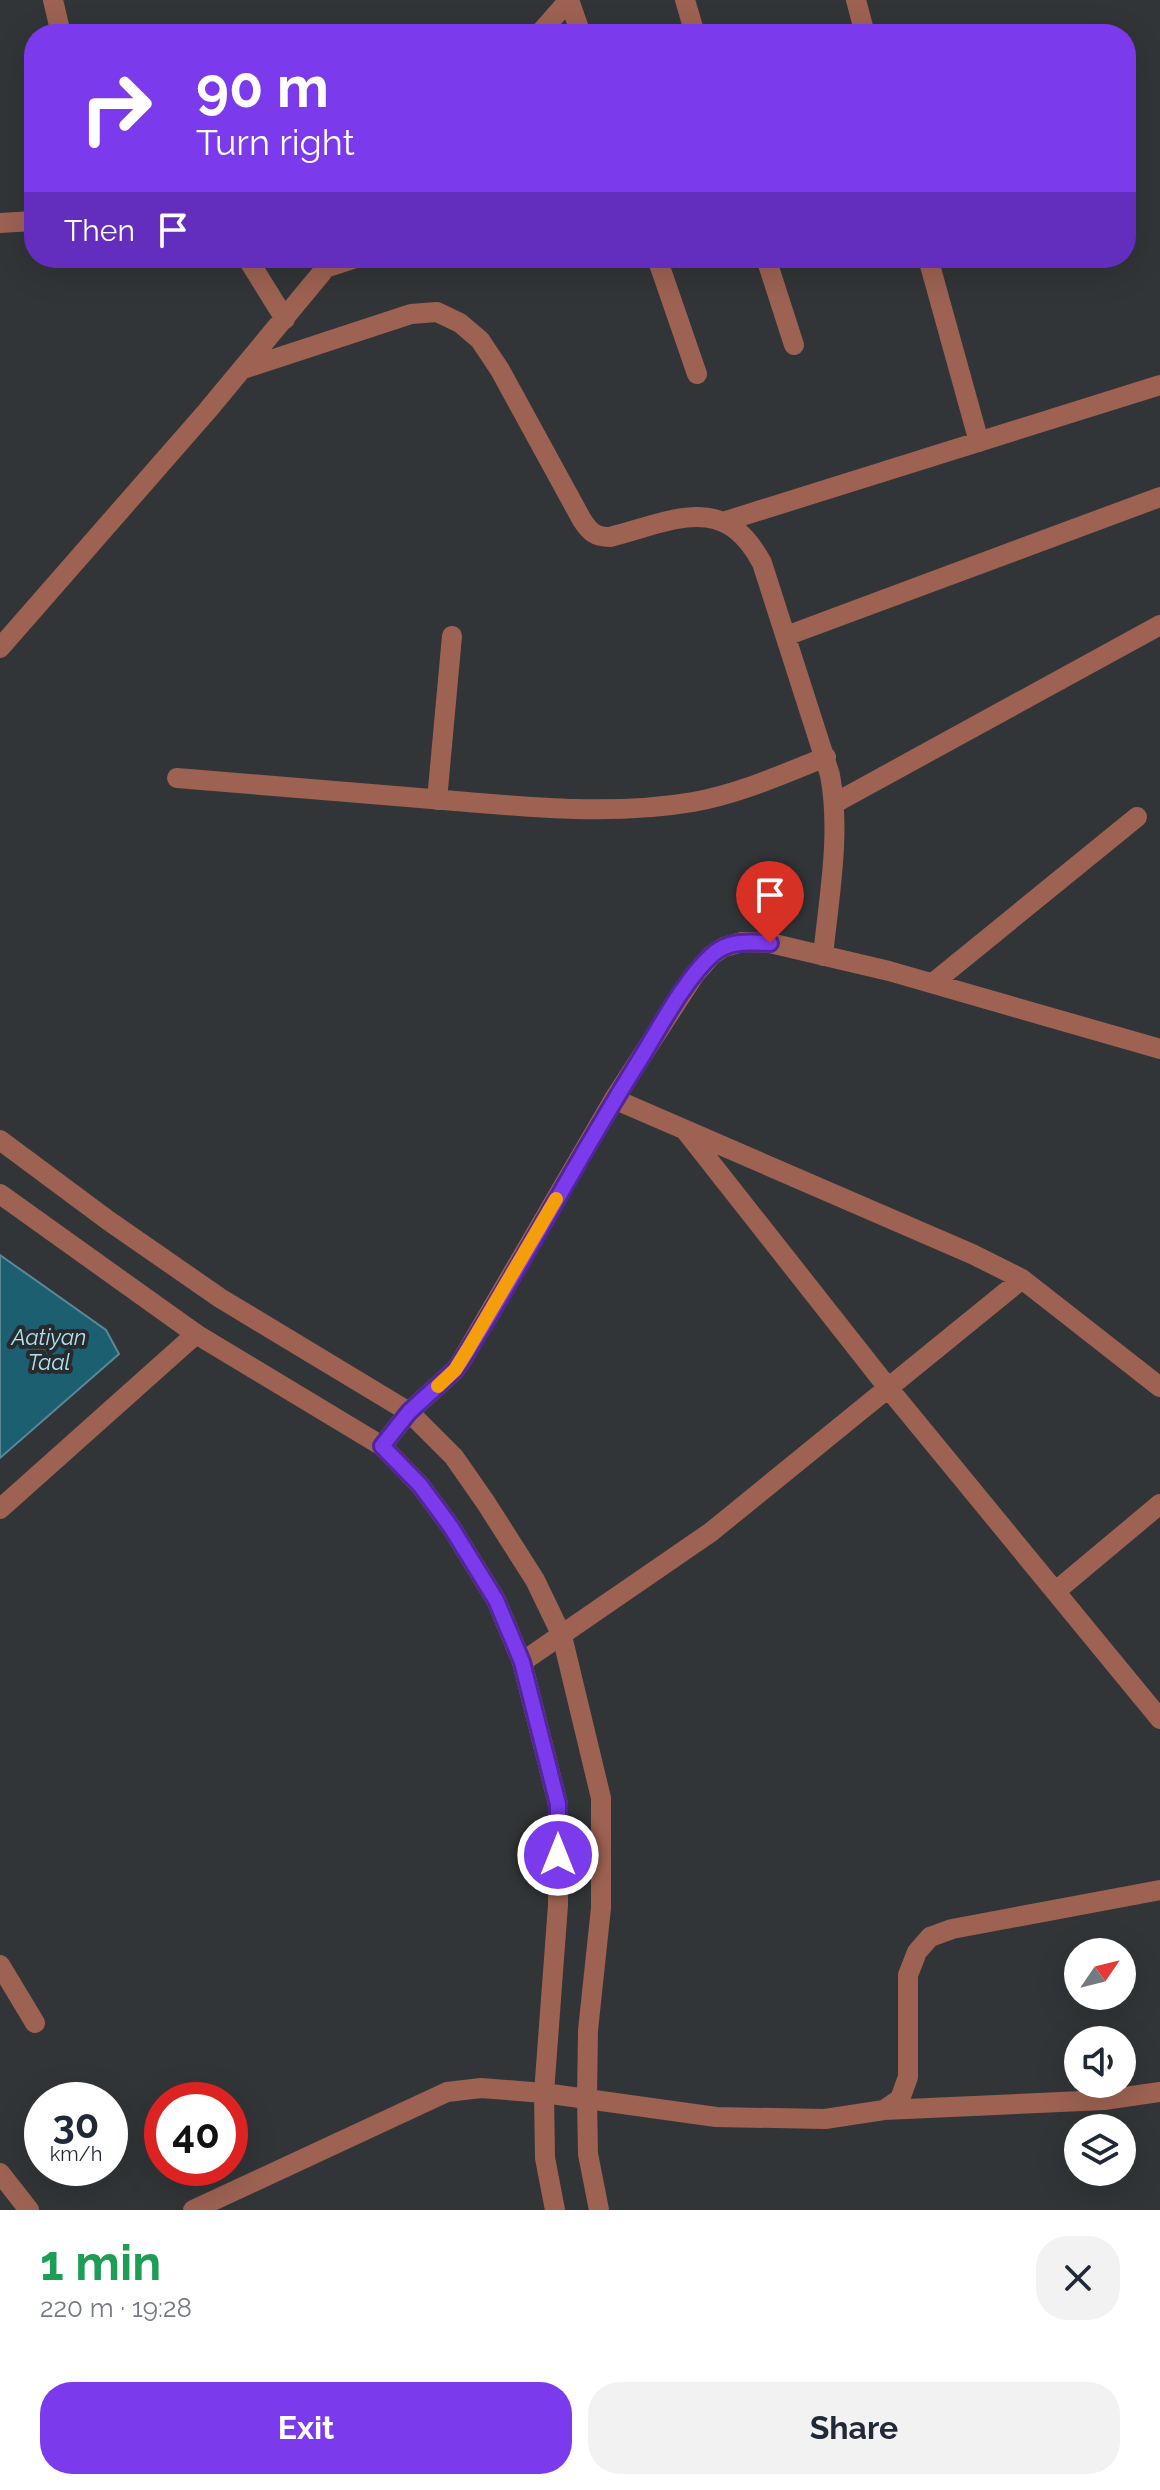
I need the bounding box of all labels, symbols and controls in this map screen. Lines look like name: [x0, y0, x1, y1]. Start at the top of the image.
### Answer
text: 90 m: [196, 54, 329, 120]
icon: right: [64, 56, 168, 160]
text: Turn right: [196, 121, 355, 163]
icon: arrive: [151, 208, 195, 252]
text: Then: [64, 213, 135, 248]
pin: [736, 861, 804, 943]
icon: arrive: [748, 873, 792, 917]
water label: Aatiyan Taal: [11, 1324, 86, 1375]
position arrow: [516, 1813, 600, 1897]
north arrow: [1064, 1938, 1136, 2010]
map controls: [1064, 1938, 1136, 2186]
button: sound: [1064, 2026, 1136, 2098]
speed limit sign: 40: [144, 2082, 248, 2186]
text: 30: [53, 2100, 99, 2147]
button: layers: [1064, 2114, 1136, 2186]
text: km/h: [50, 2142, 102, 2166]
text: 1 min: [40, 2235, 161, 2291]
button: close: [1036, 2236, 1120, 2320]
text: 220 m · 19:28: [40, 2293, 192, 2323]
button: Exit: [40, 2382, 572, 2474]
button: Share: [588, 2382, 1120, 2474]

